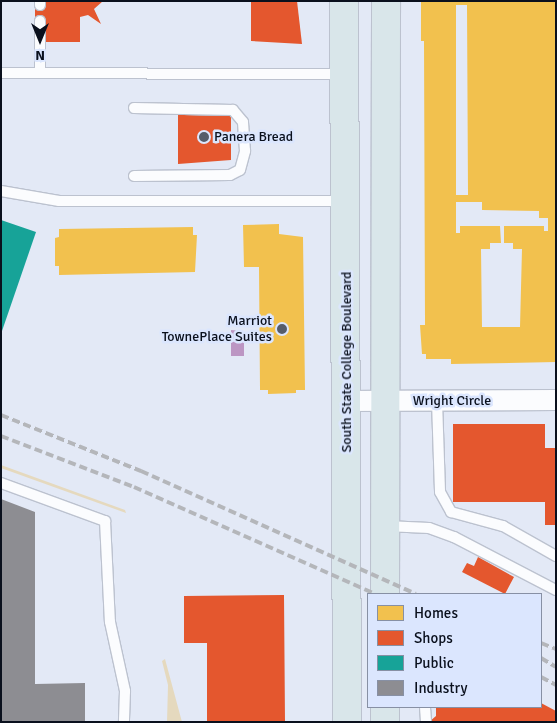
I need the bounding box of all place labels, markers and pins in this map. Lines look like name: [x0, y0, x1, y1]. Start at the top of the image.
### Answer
place label: Panera Bread: [214, 129, 293, 145]
marker: Panera Bread: [198, 131, 210, 143]
place label: Marriot TownePlace Suites: [162, 313, 272, 346]
marker: Marriot TownePlace Suites: [276, 323, 288, 335]

